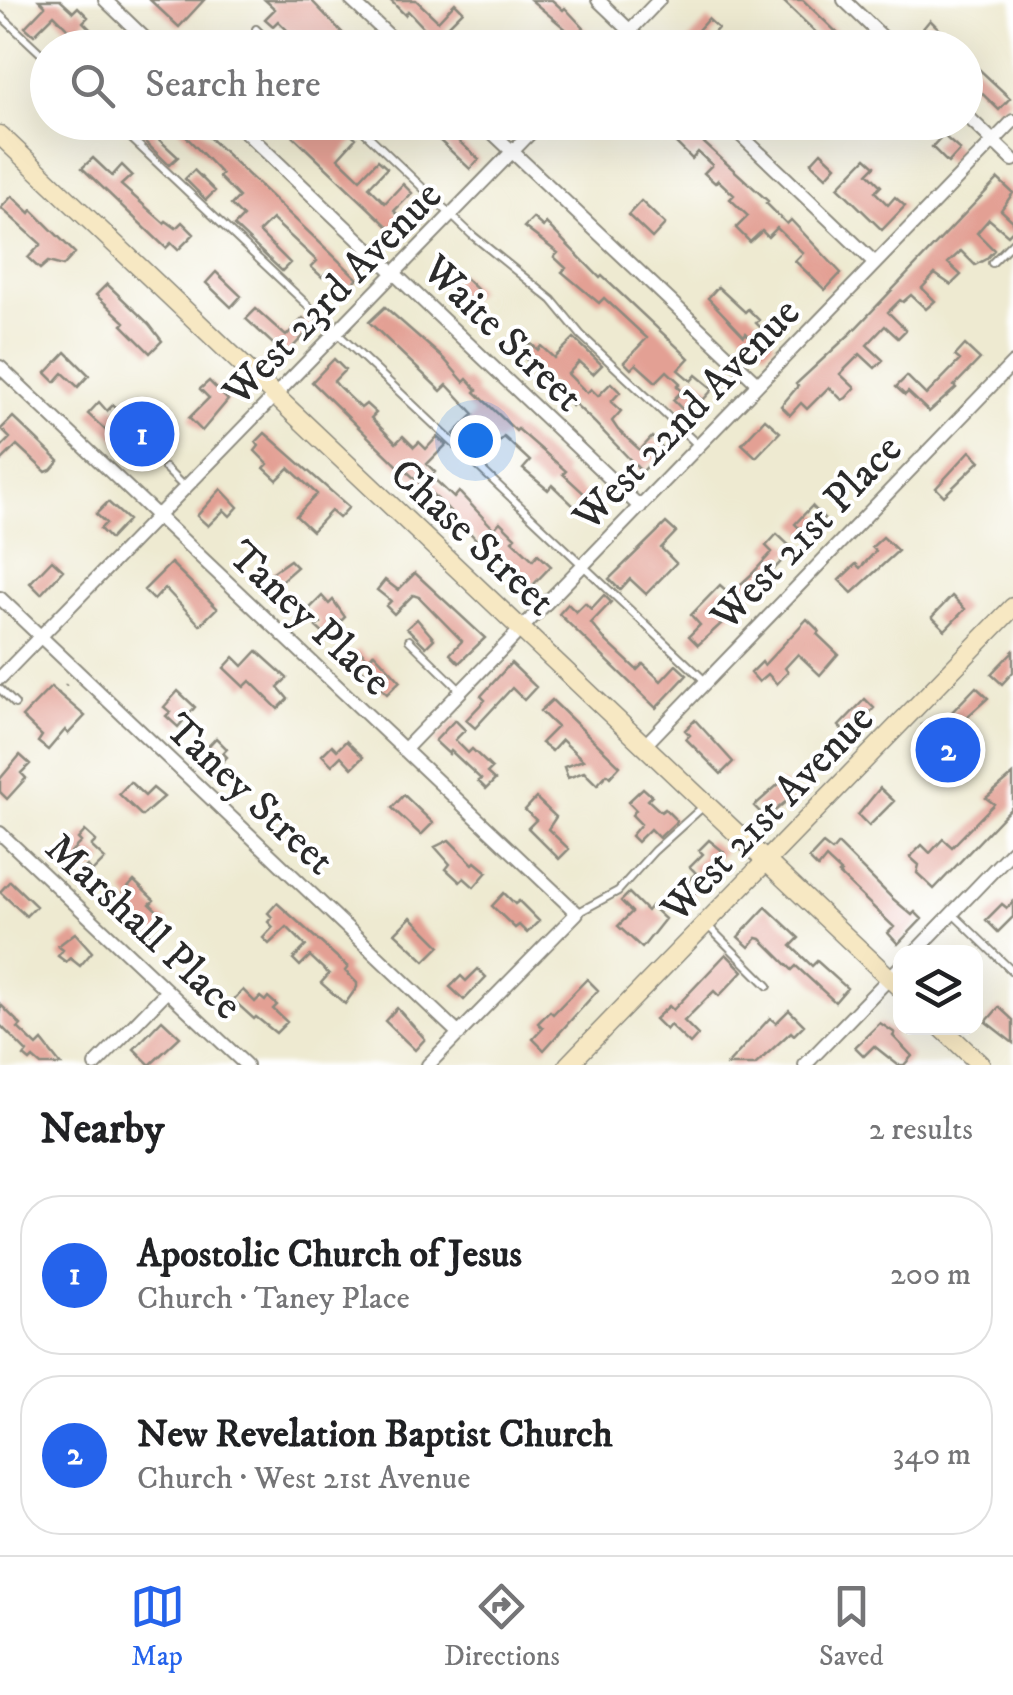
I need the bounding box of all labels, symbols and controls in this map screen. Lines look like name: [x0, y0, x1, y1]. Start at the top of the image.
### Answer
search box: [30, 30, 983, 140]
icon: search: [65, 58, 120, 113]
text: Search here: [145, 61, 321, 109]
street label: West 23rd Avenue: [212, 171, 454, 418]
street label: Waite Street: [410, 244, 593, 424]
street label: West 22nd Avenue: [562, 288, 812, 543]
pin: 1: [110, 396, 174, 472]
your location: [450, 415, 501, 466]
street label: West 21st Place: [700, 424, 914, 643]
street label: Chase Street: [378, 448, 566, 628]
street label: Taney Place: [217, 531, 401, 708]
street label: West 21st Avenue: [650, 694, 885, 935]
street label: Taney Street: [153, 703, 345, 887]
pin: 2: [916, 712, 980, 788]
street label: Marshall Place: [34, 823, 252, 1032]
map controls: [893, 945, 983, 1035]
button: layers: [893, 945, 983, 1035]
text: Nearby: [40, 1104, 164, 1156]
text: 2 results: [869, 1110, 973, 1150]
text: Apostolic Church of Jesus: [137, 1231, 522, 1279]
text: 1: [69, 1255, 80, 1295]
text: 200 m: [890, 1255, 971, 1295]
text: Church · Taney Place: [137, 1279, 410, 1319]
text: New Revelation Baptist Church: [137, 1411, 613, 1459]
text: 2: [67, 1435, 82, 1475]
text: 340 m: [893, 1435, 971, 1475]
text: Church · West 21st Avenue: [137, 1459, 470, 1499]
tab: Map: [130, 1579, 185, 1674]
tab: Directions: [444, 1579, 560, 1674]
tab: Saved: [819, 1579, 883, 1674]

